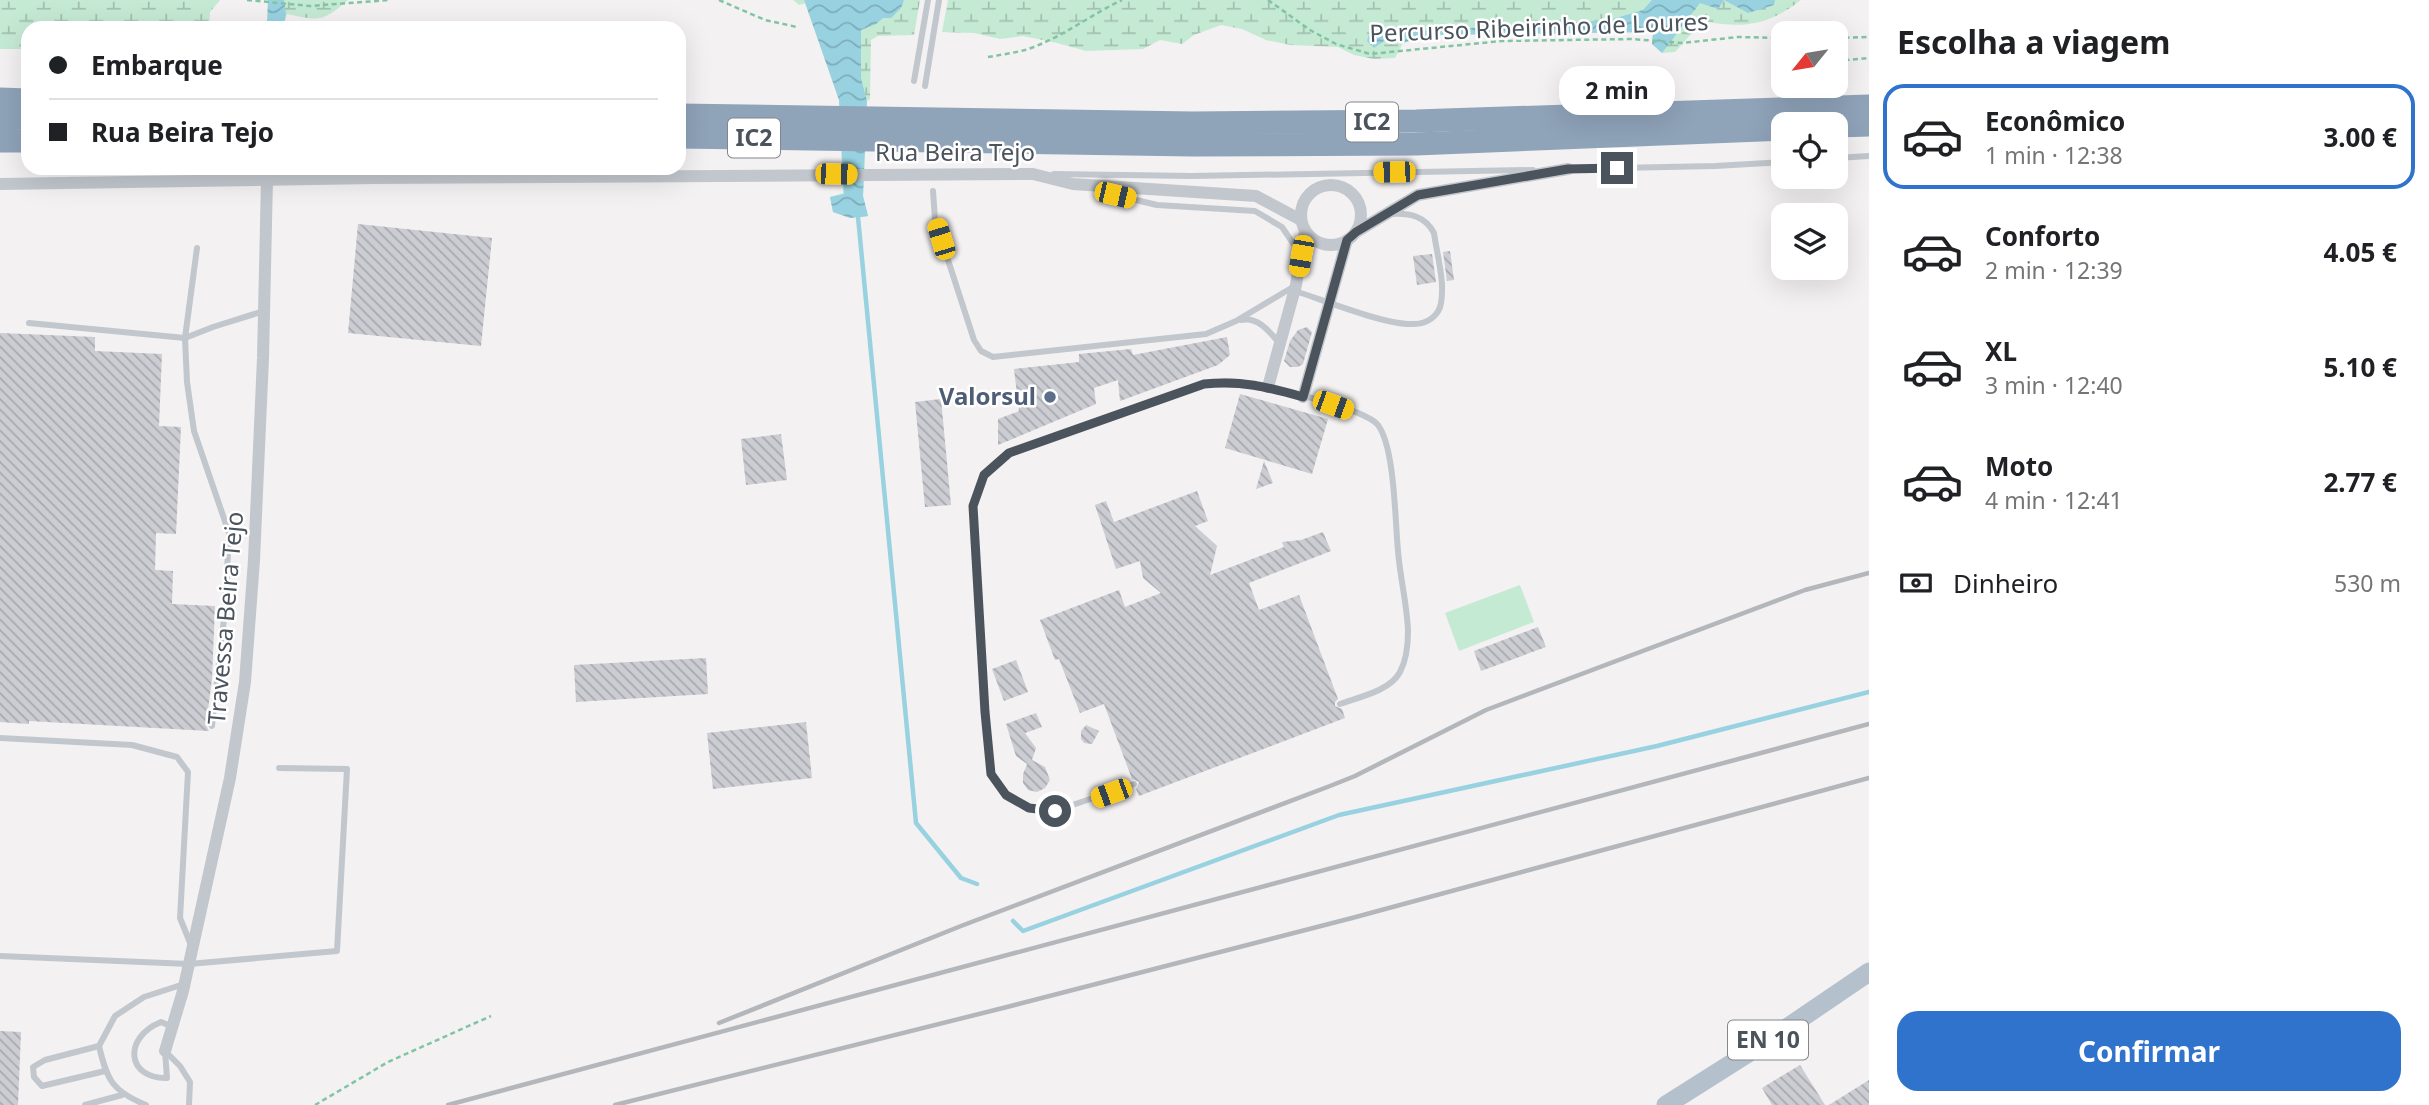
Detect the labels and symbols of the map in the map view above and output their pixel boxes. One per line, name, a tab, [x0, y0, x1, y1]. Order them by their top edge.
street label: Percurso Ribeirinho de Loures	[1369, 4, 1709, 49]
north arrow	[1771, 21, 1848, 98]
callout: 2 min	[1559, 66, 1675, 116]
road number: IC2	[1346, 102, 1398, 141]
road number: IC2	[728, 119, 780, 158]
street label: Rua Beira Tejo	[875, 135, 1035, 168]
route end	[1601, 152, 1633, 184]
car	[1373, 161, 1416, 183]
car	[815, 163, 858, 185]
car	[1093, 180, 1138, 210]
car	[925, 216, 958, 262]
car	[1288, 233, 1315, 279]
place label: Valorsul	[939, 379, 1036, 412]
car	[1310, 388, 1357, 422]
marker: Valorsul	[1042, 389, 1058, 405]
street label: Travessa Beira Tejo	[199, 510, 250, 726]
car	[1088, 776, 1135, 810]
route start	[1039, 795, 1071, 827]
road number: EN 10	[1728, 1021, 1808, 1060]

